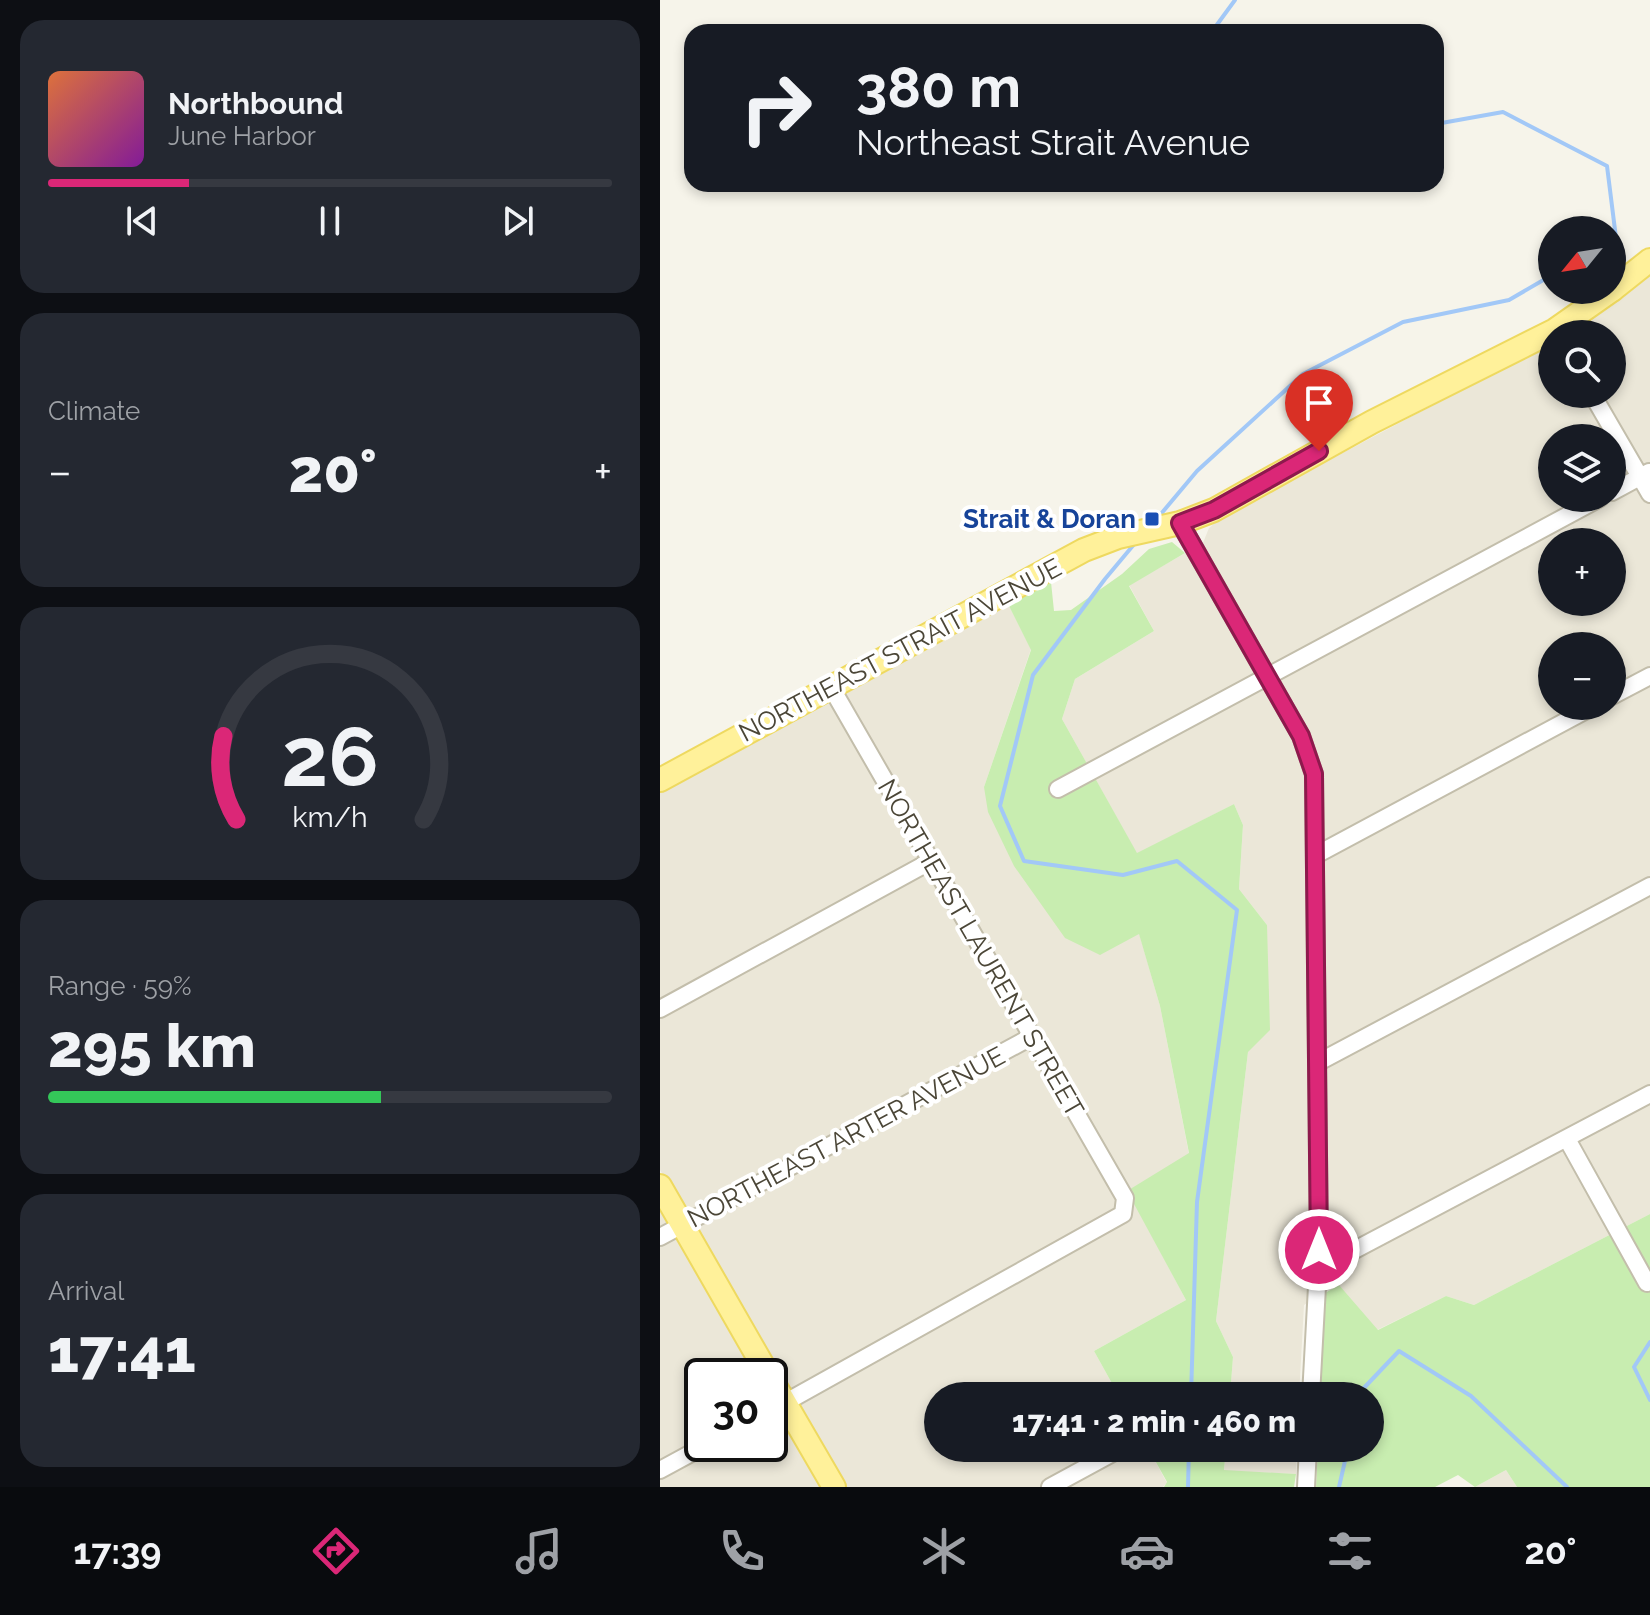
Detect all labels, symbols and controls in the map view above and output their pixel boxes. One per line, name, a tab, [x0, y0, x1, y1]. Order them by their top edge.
text: 380 m	[856, 54, 1021, 120]
icon: right	[724, 56, 828, 160]
text: Northbound	[168, 86, 343, 121]
text: June Harbor	[168, 121, 316, 151]
text: Northeast Strait Avenue	[856, 121, 1250, 163]
icon: previous	[120, 199, 164, 243]
icon: pause	[308, 199, 352, 243]
icon: next	[496, 199, 540, 243]
north arrow	[1538, 216, 1626, 304]
map controls	[1538, 216, 1626, 720]
button: search	[1538, 320, 1626, 408]
pin	[1285, 369, 1353, 451]
icon: arrive	[1297, 381, 1341, 425]
text: Climate	[48, 396, 140, 426]
button: layers	[1538, 424, 1626, 512]
text: 20°	[289, 436, 377, 506]
text: −	[48, 446, 72, 497]
text: +	[594, 446, 612, 497]
place label: Strait & Doran	[963, 504, 1136, 534]
marker: Strait & Doran	[1143, 510, 1161, 528]
button: +	[1538, 528, 1626, 616]
street label: NORTHEAST STRAIT AVENUE	[734, 552, 1066, 748]
button: −	[1538, 632, 1626, 720]
text: 26	[281, 707, 379, 804]
street label: NORTHEAST LAURENT STREET	[872, 774, 1090, 1122]
text: km/h	[292, 800, 368, 834]
text: Range · 59%	[48, 971, 192, 1001]
text: 295 km	[48, 1011, 256, 1081]
street label: NORTHEAST ARTER AVENUE	[682, 1040, 1010, 1234]
position arrow	[1277, 1208, 1361, 1292]
text: Arrival	[48, 1276, 124, 1306]
text: 17:41	[48, 1316, 196, 1386]
speed limit sign: 30	[684, 1358, 788, 1462]
text: 17:41 · 2 min · 460 m	[1012, 1404, 1296, 1439]
icon: directions	[308, 1523, 364, 1579]
icon: music	[511, 1523, 567, 1579]
icon: phone	[714, 1523, 770, 1579]
icon: climate	[916, 1523, 972, 1579]
icon: car	[1119, 1523, 1175, 1579]
icon: filters	[1322, 1523, 1378, 1579]
text: 17:39	[73, 1530, 162, 1572]
text: 20°	[1524, 1530, 1577, 1572]

